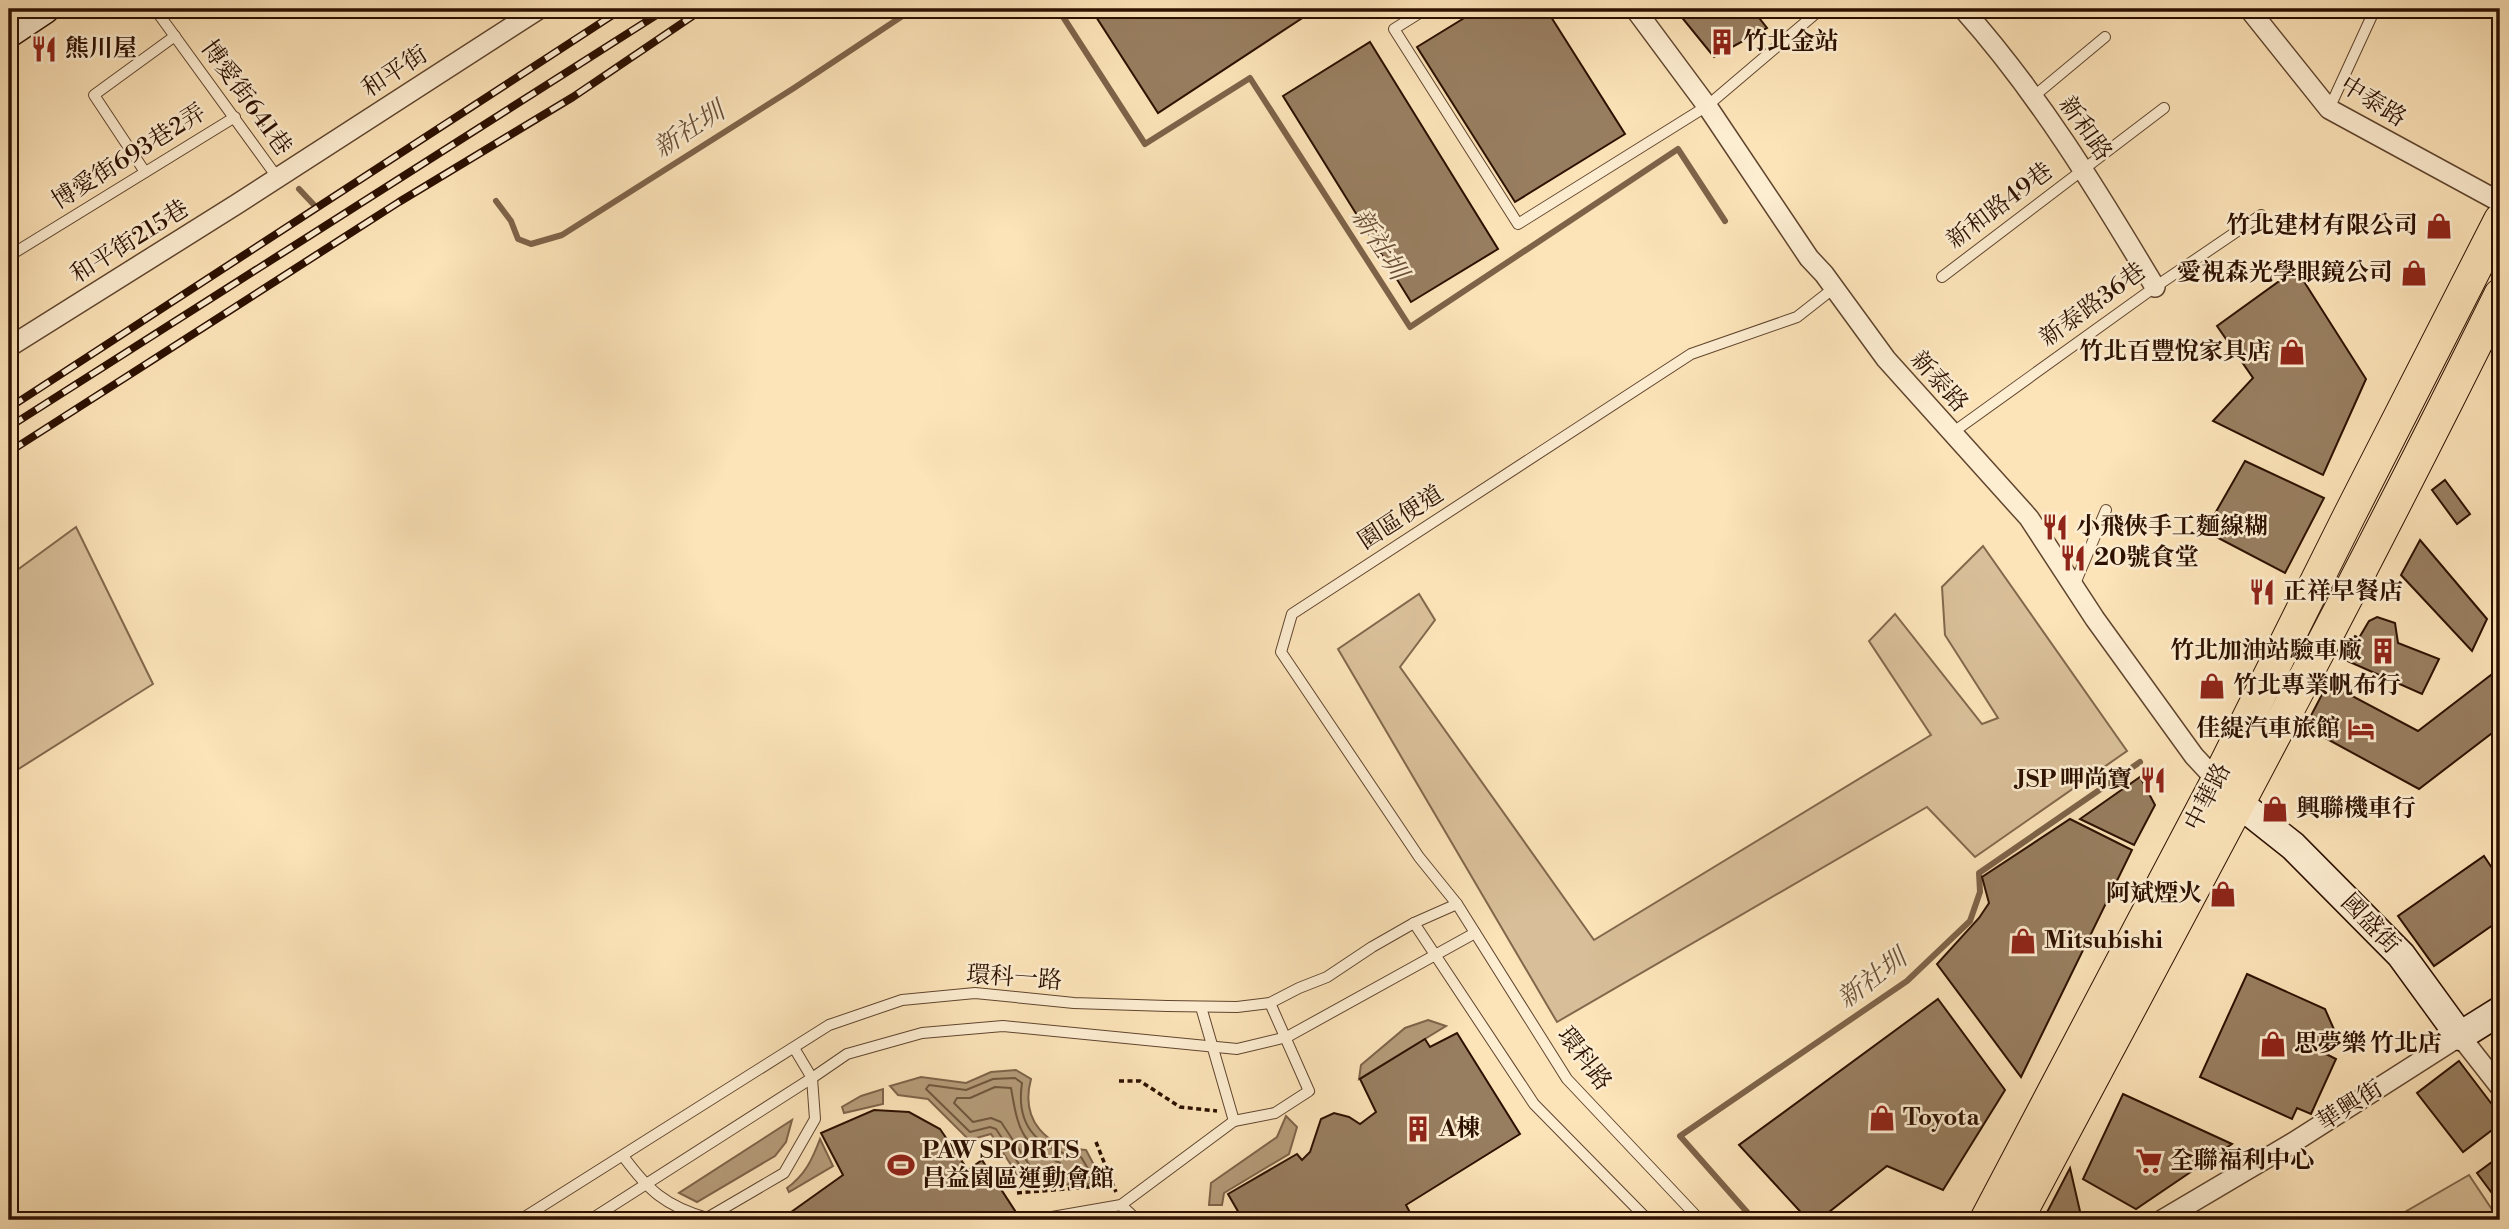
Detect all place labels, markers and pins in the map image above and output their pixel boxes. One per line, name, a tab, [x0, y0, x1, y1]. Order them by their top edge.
building icon: 竹北金站	[1707, 27, 1737, 57]
place label: 竹北金站	[1743, 27, 1839, 57]
restaurant icon: 熊川屋	[29, 34, 59, 64]
place label: 熊川屋	[65, 34, 137, 64]
place label: 竹北建材有限公司	[2226, 211, 2418, 241]
shop icon: 竹北建材有限公司	[2424, 211, 2454, 241]
place label: 愛視森光學眼鏡公司	[2177, 258, 2393, 288]
shop icon: 愛視森光學眼鏡公司	[2399, 258, 2429, 288]
place label: 竹北百豐悅家具店	[2079, 337, 2271, 367]
shop icon: 竹北百豐悅家具店	[2277, 337, 2307, 367]
restaurant icon: 小飛俠手工麵線糊	[2040, 512, 2070, 542]
place label: 小飛俠手工麵線糊	[2076, 512, 2268, 542]
restaurant icon: 20號食堂	[2058, 543, 2088, 573]
place label: 20號食堂	[2094, 543, 2198, 573]
restaurant icon: 正祥早餐店	[2247, 577, 2277, 607]
place label: 正祥早餐店	[2283, 577, 2403, 607]
place label: 竹北加油站驗車廠	[2170, 636, 2362, 666]
building icon: 竹北加油站驗車廠	[2368, 636, 2398, 666]
shop icon: 竹北專業帆布行	[2197, 671, 2227, 701]
place label: 竹北專業帆布行	[2233, 671, 2401, 701]
place label: 佳緹汽車旅館	[2196, 714, 2340, 744]
hotel icon: 佳緹汽車旅館	[2346, 714, 2376, 744]
place label: JSP 呷尚寶	[2013, 765, 2132, 795]
restaurant icon: JSP 呷尚寶	[2138, 765, 2168, 795]
shop icon: 興聯機車行	[2260, 794, 2290, 824]
place label: 興聯機車行	[2296, 794, 2416, 824]
place label: 阿斌煙火	[2106, 879, 2202, 909]
shop icon: 阿斌煙火	[2208, 879, 2238, 909]
shop icon: Mitsubishi	[2008, 926, 2038, 956]
place label: Mitsubishi	[2044, 926, 2163, 956]
shop icon: 思夢樂 竹北店	[2258, 1029, 2288, 1059]
place label: 思夢樂 竹北店	[2294, 1029, 2442, 1059]
shop icon: Toyota	[1867, 1103, 1897, 1133]
place label: Toyota	[1903, 1103, 1980, 1133]
building icon: A棟	[1403, 1114, 1433, 1144]
place label: A棟	[1438, 1114, 1480, 1144]
place label: PAW SPORTS 昌益園區運動會館	[922, 1136, 1114, 1194]
supermarket icon: 全聯福利中心	[2134, 1146, 2164, 1176]
place label: 全聯福利中心	[2170, 1146, 2314, 1176]
sports icon: PAW SPORTS 昌益園區運動會館	[886, 1150, 916, 1180]

